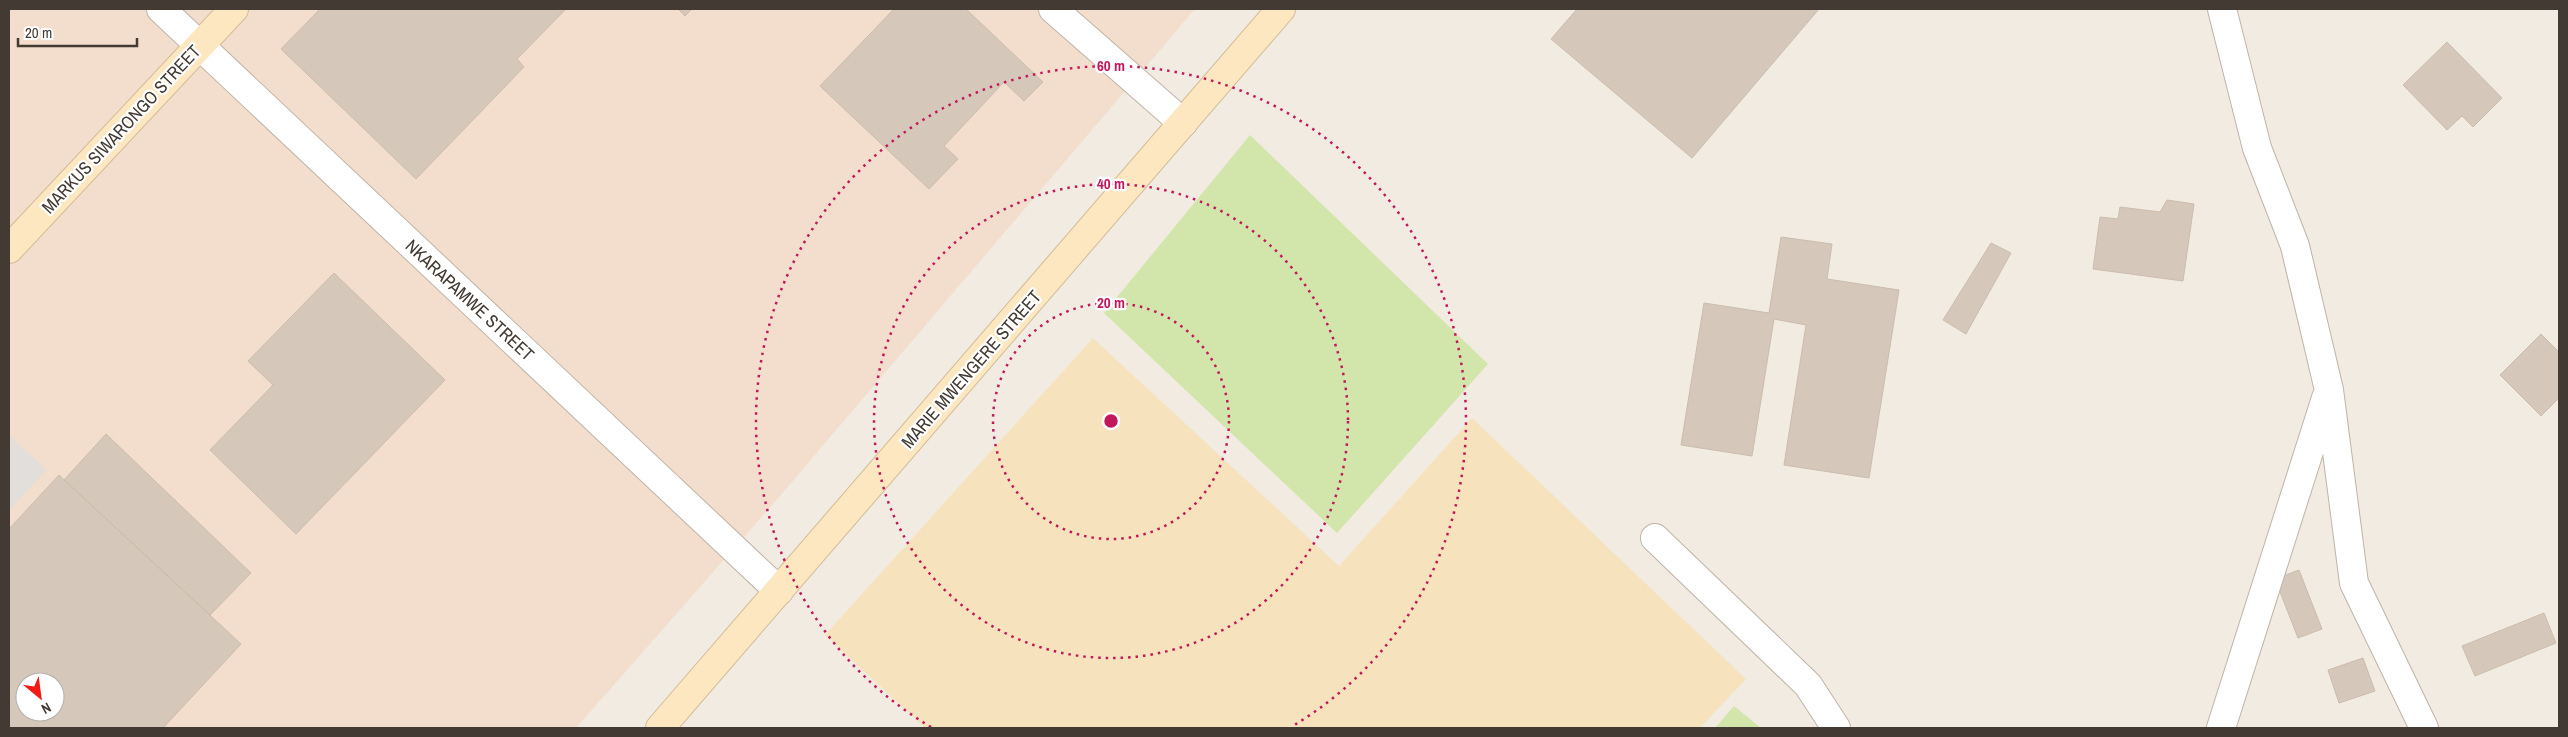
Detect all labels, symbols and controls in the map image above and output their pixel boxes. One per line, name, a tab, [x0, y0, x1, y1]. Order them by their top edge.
scale bar	[18, 15, 136, 47]
text: 20 m	[25, 22, 52, 43]
street label: MARKUS SIWARONGO STREET	[36, 39, 206, 219]
text: 60 m	[1097, 55, 1125, 76]
text: 40 m	[1097, 173, 1125, 194]
street label: NKARAPAMWE STREET	[400, 234, 540, 366]
street label: MARIE MWENGERE STREET	[895, 285, 1047, 453]
text: 20 m	[1097, 292, 1125, 313]
centre of rings	[1102, 412, 1120, 430]
north arrow	[15, 672, 65, 722]
text: N	[38, 698, 54, 718]

